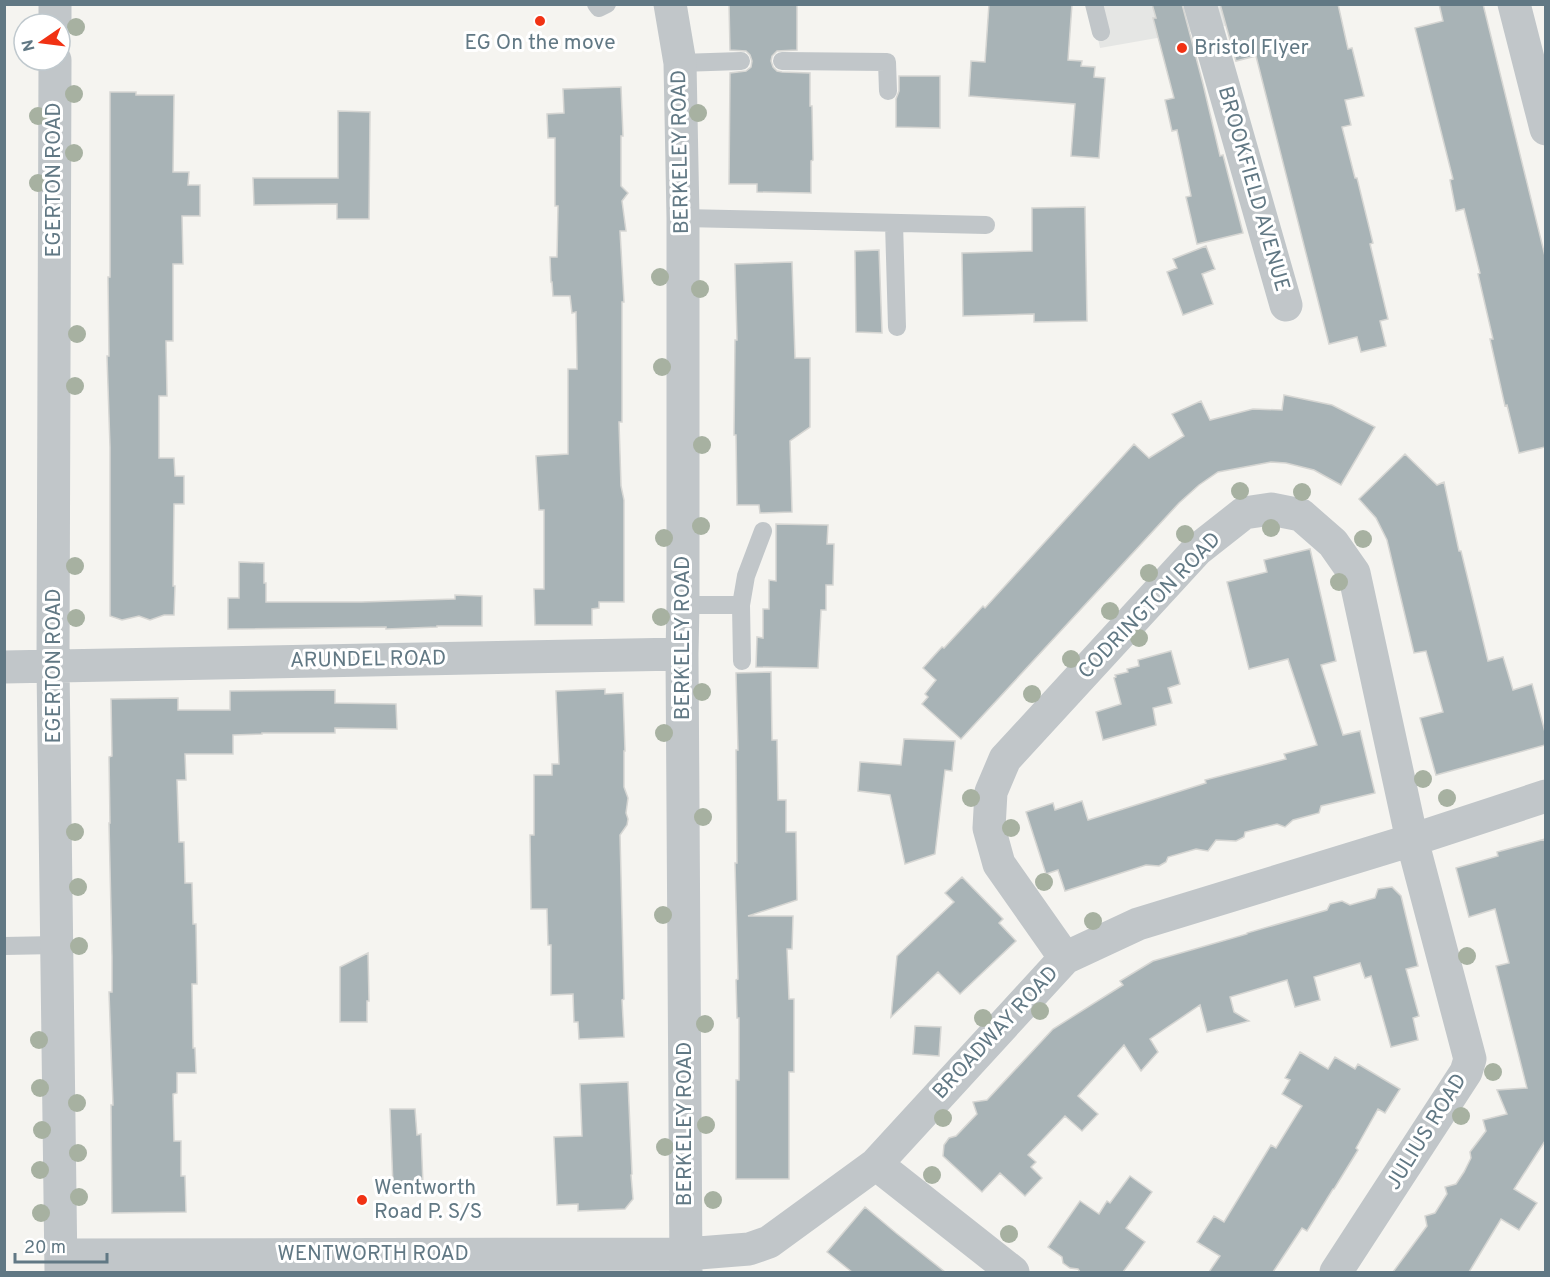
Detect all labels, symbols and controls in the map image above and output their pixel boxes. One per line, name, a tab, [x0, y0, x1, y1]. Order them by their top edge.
north arrow	[12, 12, 72, 72]
marker: EG On the move	[533, 14, 547, 28]
place label: EG On the move	[464, 30, 616, 57]
place label: Bristol Flyer	[1194, 35, 1309, 62]
text: N	[18, 37, 40, 53]
marker: Bristol Flyer	[1175, 41, 1189, 55]
street label: BERKELEY ROAD	[666, 70, 696, 234]
street label: BROOKFIELD AVENUE	[1211, 83, 1295, 295]
street label: EGERTON ROAD	[41, 102, 68, 258]
street label: CODRINGTON ROAD	[1073, 527, 1227, 685]
street label: BERKELEY ROAD	[670, 556, 697, 720]
street label: EGERTON ROAD	[41, 588, 68, 744]
street label: ARUNDEL ROAD	[290, 645, 446, 675]
street label: BROADWAY ROAD	[927, 961, 1065, 1105]
street label: BERKELEY ROAD	[672, 1042, 699, 1206]
street label: JULIUS ROAD	[1381, 1069, 1473, 1195]
place label: Wentworth Road P. S/S	[374, 1175, 482, 1226]
marker: Wentworth Road P. S/S	[355, 1193, 369, 1207]
scale bar	[15, 1226, 106, 1264]
text: 20 m	[24, 1237, 66, 1260]
street label: WENTWORTH ROAD	[277, 1241, 469, 1268]

